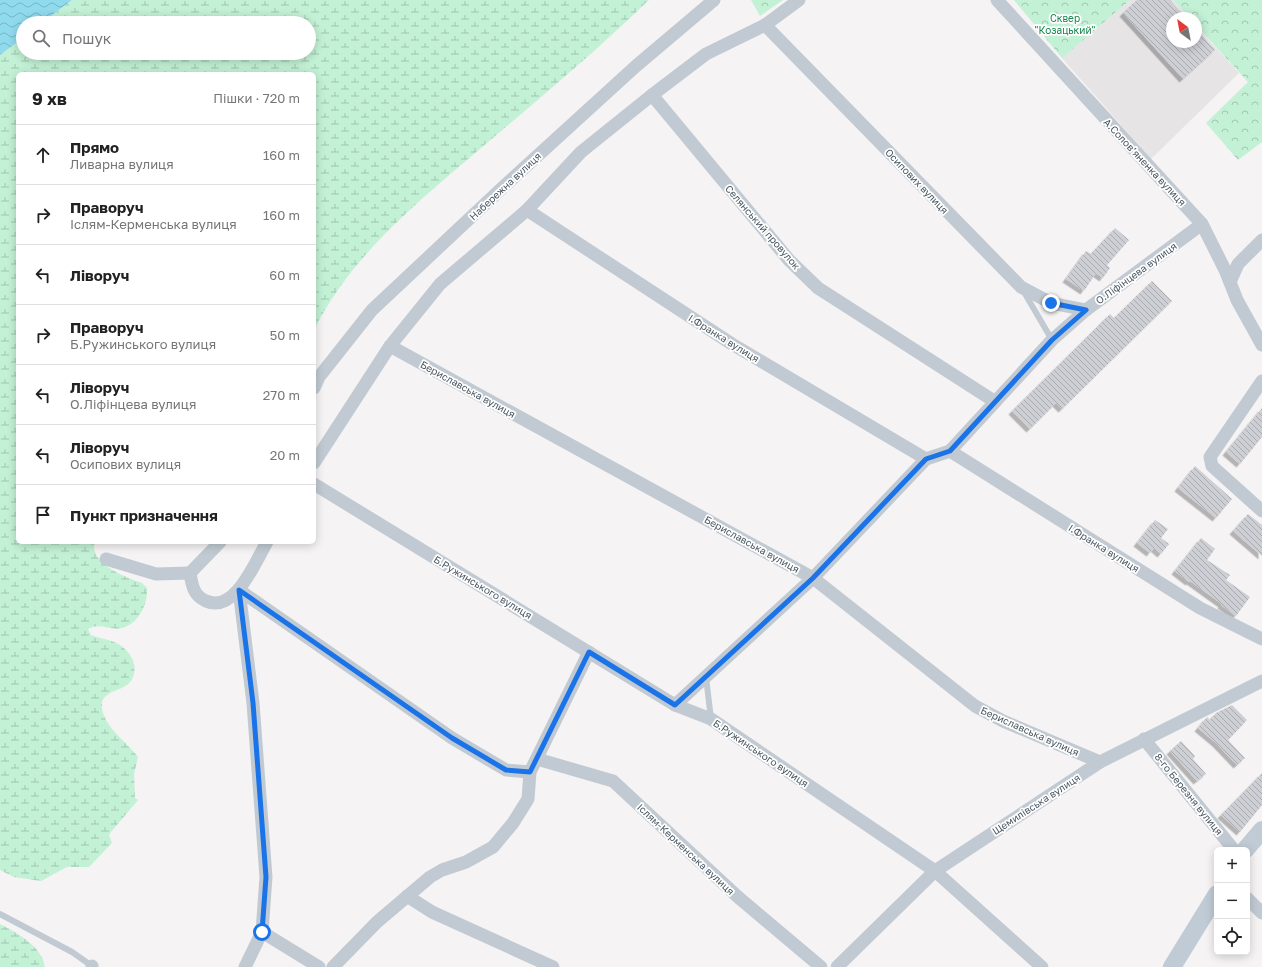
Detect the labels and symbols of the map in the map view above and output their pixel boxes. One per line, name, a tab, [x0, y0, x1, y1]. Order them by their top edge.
park label: Сквер "Козацький"	[1035, 12, 1096, 36]
north arrow	[1166, 12, 1202, 48]
street label: А.Солов’яненка вулиця	[1101, 116, 1189, 208]
street label: Осипових вулиця	[883, 146, 951, 216]
street label: Набережна вулиця	[467, 150, 543, 222]
street label: Селянський провулок	[723, 182, 803, 272]
street label: О.Ліфінцева вулиця	[1093, 240, 1179, 306]
route end	[1042, 294, 1060, 312]
street label: І.Франка вулиця	[686, 311, 762, 365]
street label: Бериславська вулиця	[418, 358, 518, 420]
street label: Бериславська вулиця	[702, 513, 802, 575]
street label: І.Франка вулиця	[1066, 521, 1142, 575]
street label: Б.Ружинського вулиця	[432, 553, 534, 621]
street label: Бериславська вулиця	[979, 704, 1081, 758]
street label: Б.Ружинського вулиця	[711, 717, 811, 789]
street label: 8-го Березня вулиця	[1152, 751, 1226, 837]
street label: Щемилівська вулиця	[990, 771, 1082, 837]
street label: Іслям-Керменська вулиця	[635, 801, 737, 897]
route start	[253, 923, 271, 941]

